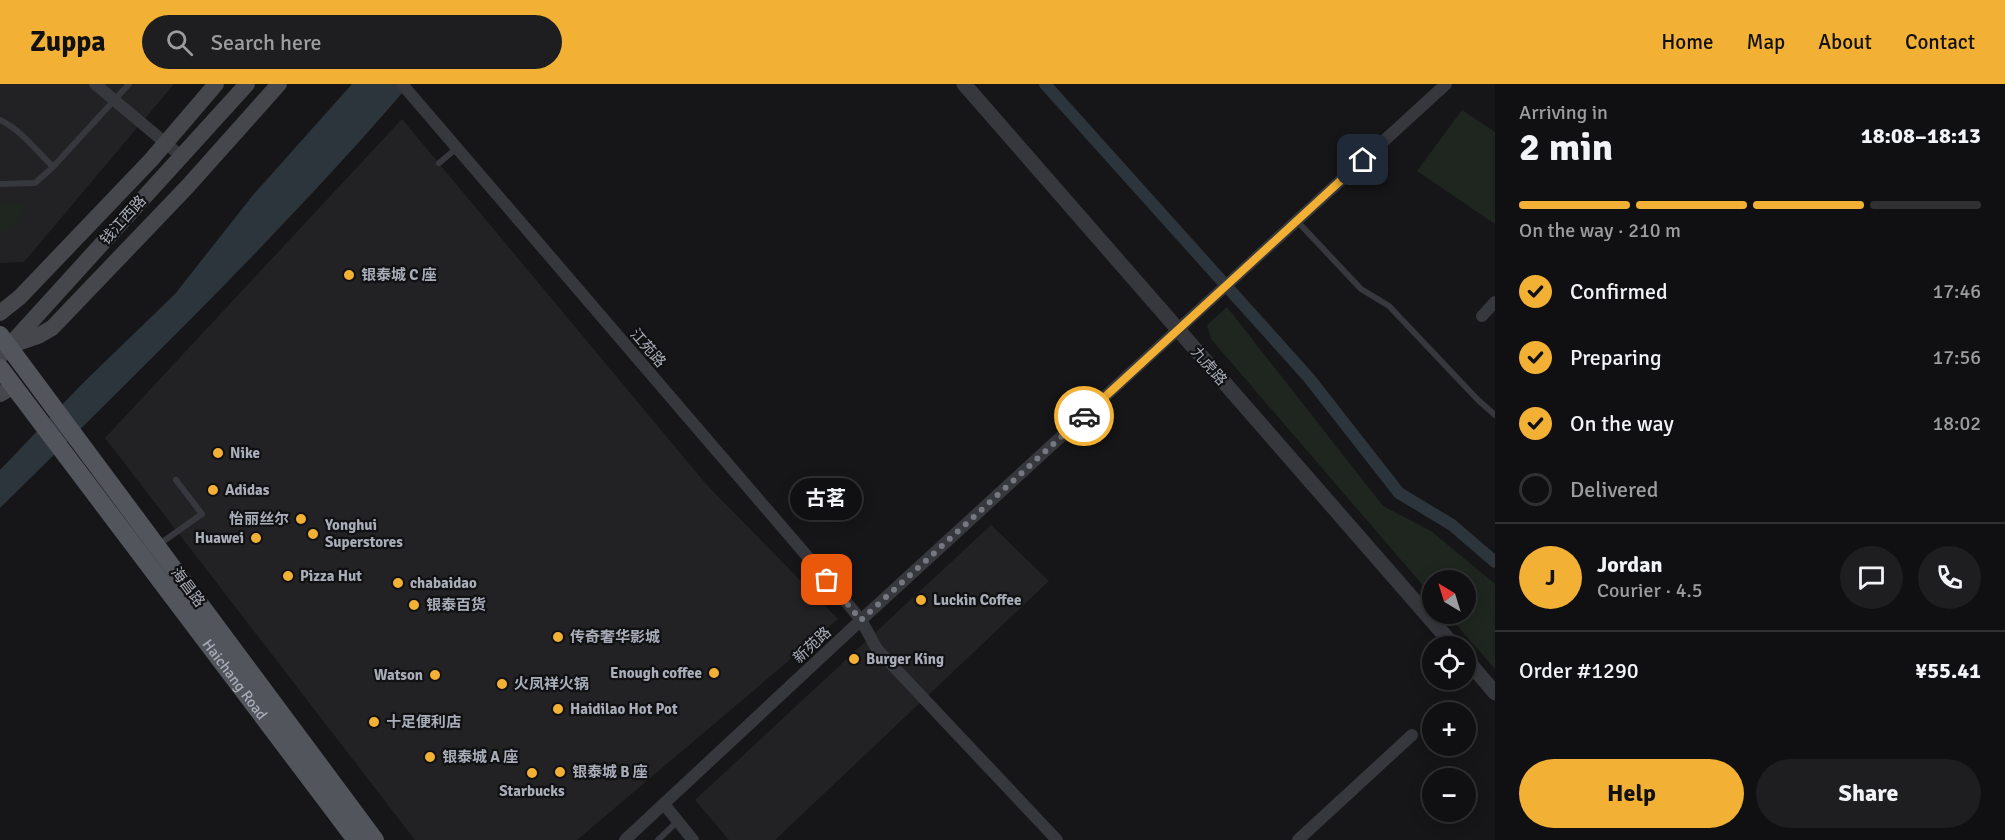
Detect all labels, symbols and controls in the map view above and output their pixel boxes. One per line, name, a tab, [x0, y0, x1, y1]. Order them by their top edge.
search box	[142, 15, 562, 69]
text: Zuppa	[30, 25, 106, 59]
icon: search	[163, 26, 196, 59]
text: Search here	[211, 29, 322, 56]
text: Home	[1661, 29, 1714, 55]
text: Map	[1747, 29, 1785, 55]
text: About	[1818, 29, 1872, 55]
text: Contact	[1905, 29, 1975, 55]
text: Arriving in	[1519, 100, 1608, 125]
text: 18:08–18:13	[1861, 122, 1981, 149]
text: 2 min	[1519, 123, 1613, 171]
pin	[1337, 134, 1388, 185]
icon: home	[1346, 143, 1379, 176]
street label: 钱江西路	[96, 192, 150, 248]
text: On the way · 210 m	[1519, 218, 1681, 243]
place label: 银泰城 C 座	[361, 266, 437, 284]
marker: 银泰城 C 座	[342, 268, 356, 282]
icon: check	[1519, 275, 1552, 308]
text: Confirmed	[1570, 278, 1668, 305]
text: 17:46	[1932, 279, 1981, 304]
street label: 江苑路	[626, 325, 670, 371]
icon: check	[1519, 341, 1552, 374]
street label: 九虎路	[1187, 343, 1231, 389]
text: Preparing	[1570, 344, 1662, 371]
text: 17:56	[1932, 345, 1981, 370]
courier	[1054, 386, 1114, 446]
icon: car	[1068, 400, 1101, 433]
icon: check	[1519, 407, 1552, 440]
text: On the way	[1570, 410, 1674, 437]
text: 18:02	[1932, 411, 1981, 436]
place label: Nike	[230, 444, 260, 462]
marker: Nike	[211, 446, 225, 460]
text: Delivered	[1570, 476, 1658, 503]
callout: 古茗	[791, 478, 863, 520]
place label: Adidas	[225, 481, 270, 499]
marker: Adidas	[206, 483, 220, 497]
text: 古茗	[806, 486, 846, 511]
place label: 怡丽丝尔	[229, 510, 289, 528]
marker: 怡丽丝尔	[294, 512, 308, 526]
place label: Yonghui Superstores	[324, 516, 403, 551]
marker: Yonghui Superstores	[306, 527, 320, 541]
place label: Huawei	[195, 529, 244, 547]
marker: Huawei	[249, 531, 263, 545]
button: chat	[1840, 546, 1903, 609]
button: phone	[1918, 546, 1981, 609]
text: Jordan	[1597, 551, 1663, 578]
pin	[801, 554, 852, 605]
icon: bag	[810, 563, 843, 596]
street label: 海昌路	[167, 564, 209, 610]
text: J	[1545, 564, 1556, 591]
place label: Pizza Hut	[300, 567, 362, 585]
marker: Pizza Hut	[281, 569, 295, 583]
north arrow	[1422, 570, 1476, 624]
map controls	[1422, 570, 1476, 822]
place label: chabaidao	[410, 574, 477, 592]
marker: chabaidao	[391, 576, 405, 590]
text: Courier · 4.5	[1597, 578, 1703, 603]
place label: Luckin Coffee	[933, 591, 1021, 609]
marker: Luckin Coffee	[914, 593, 928, 607]
place label: 银泰百货	[426, 596, 486, 614]
marker: 银泰百货	[407, 598, 421, 612]
street label: 新苑路	[789, 623, 835, 667]
place label: 传奇奢华影城	[570, 628, 660, 646]
marker: 传奇奢华影城	[551, 630, 565, 644]
street label: Haichang Road	[199, 636, 271, 723]
button: locate	[1422, 636, 1476, 690]
place label: Burger King	[866, 650, 944, 668]
marker: Burger King	[847, 652, 861, 666]
text: Order #1290	[1519, 657, 1639, 684]
text: ¥55.41	[1915, 657, 1981, 684]
place label: Enough coffee	[610, 664, 702, 682]
place label: Watson	[374, 666, 423, 684]
marker: Enough coffee	[707, 666, 721, 680]
marker: Watson	[428, 668, 442, 682]
place label: 火凤祥火锅	[514, 675, 589, 693]
marker: 火凤祥火锅	[495, 677, 509, 691]
place label: Haidilao Hot Pot	[570, 700, 678, 718]
marker: Haidilao Hot Pot	[551, 702, 565, 716]
button: +	[1422, 702, 1476, 756]
place label: 十足便利店	[386, 713, 461, 731]
marker: 十足便利店	[367, 715, 381, 729]
place label: 银泰城 A 座	[442, 748, 518, 766]
marker: 银泰城 A 座	[423, 750, 437, 764]
button: Help	[1519, 759, 1744, 828]
button: Share	[1756, 759, 1981, 828]
place label: 银泰城 B 座	[572, 763, 648, 781]
marker: 银泰城 B 座	[553, 765, 567, 779]
marker: Starbucks	[525, 766, 539, 780]
button: −	[1422, 768, 1476, 822]
place label: Starbucks	[499, 782, 565, 800]

